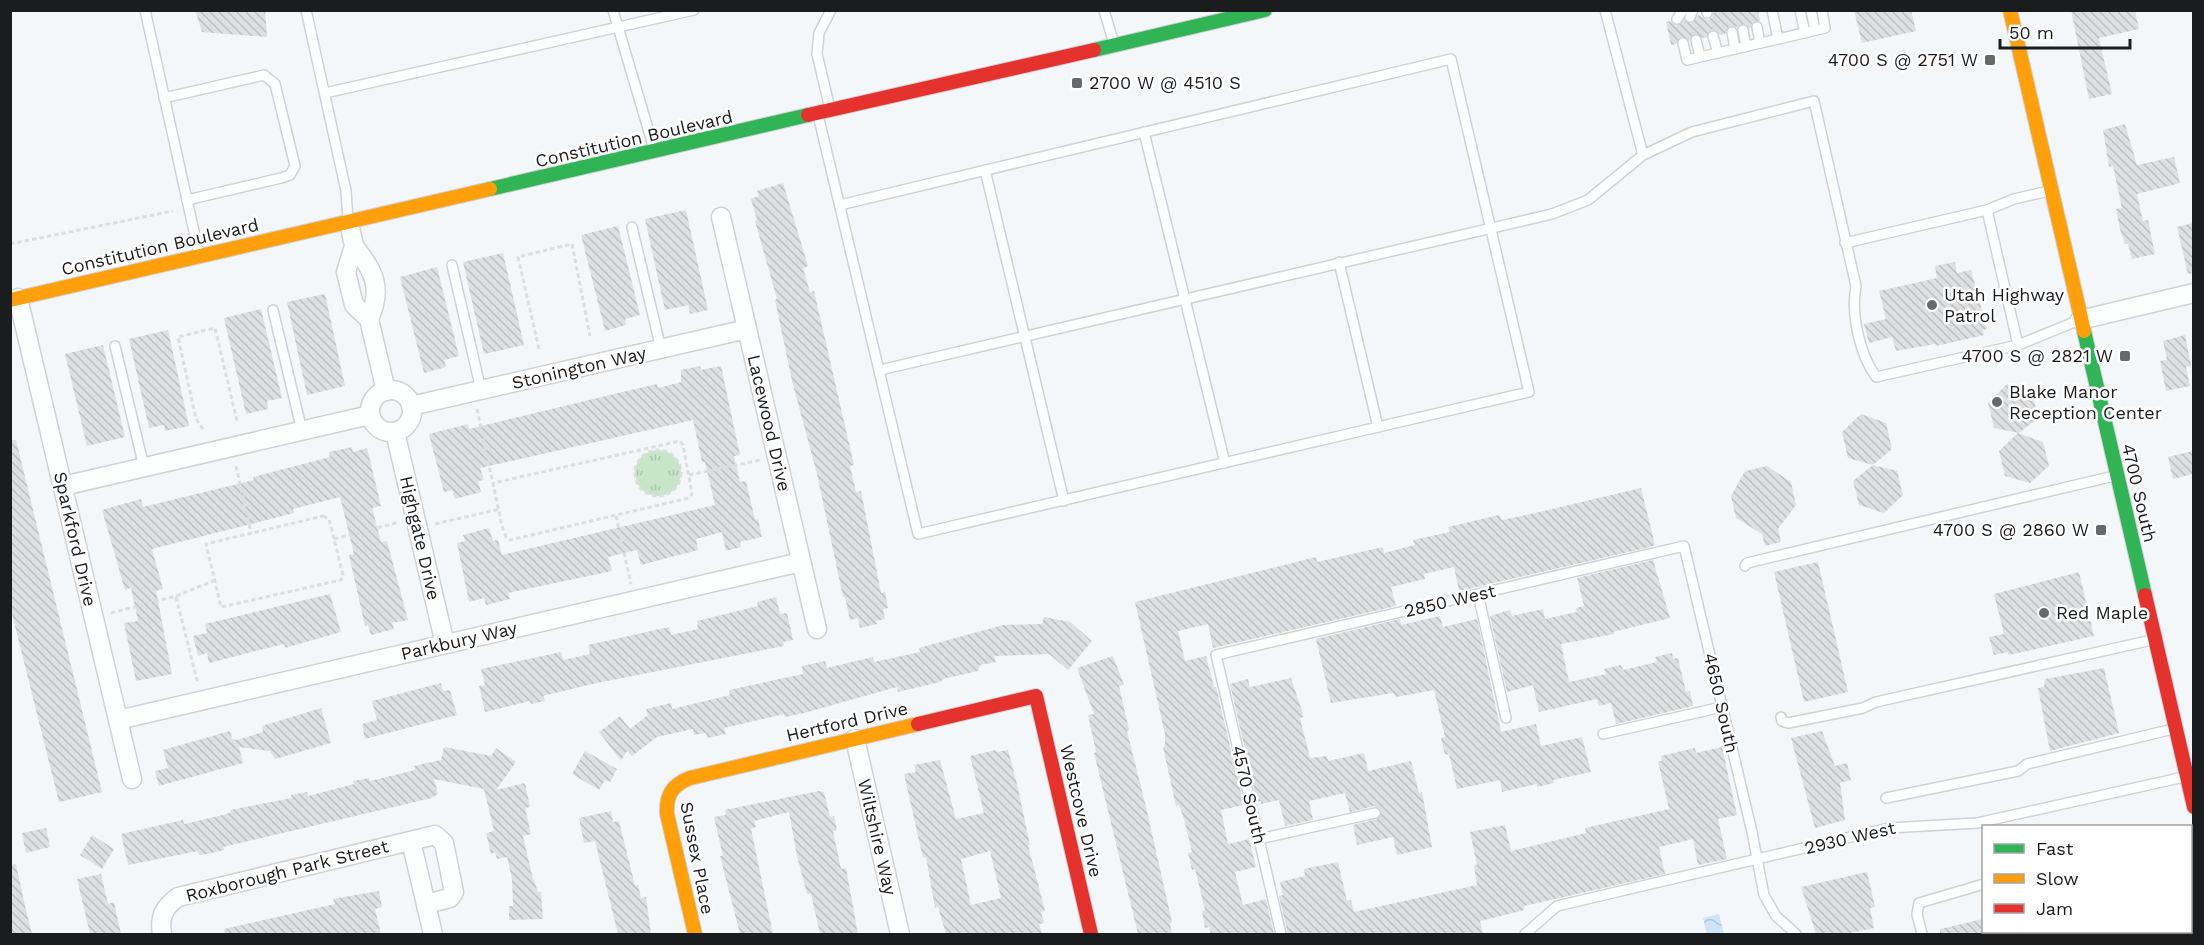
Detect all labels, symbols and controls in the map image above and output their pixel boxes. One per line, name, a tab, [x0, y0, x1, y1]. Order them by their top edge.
scale bar	[2000, 12, 2130, 50]
text: 50 m	[2009, 22, 2054, 43]
place label: 4700 S @ 2751 W	[1828, 49, 1978, 70]
marker: 4700 S @ 2751 W	[1983, 53, 1997, 67]
place label: 2700 W @ 4510 S	[1089, 72, 1241, 93]
marker: 2700 W @ 4510 S	[1070, 76, 1084, 90]
street label: Constitution Boulevard	[533, 106, 735, 171]
street label: Constitution Boulevard	[59, 214, 261, 279]
place label: Utah Highway Patrol	[1944, 284, 2065, 326]
marker: Utah Highway Patrol	[1925, 298, 1939, 312]
street label: Stonington Way	[510, 342, 649, 393]
place label: 4700 S @ 2821 W	[1961, 345, 2113, 366]
marker: 4700 S @ 2821 W	[2118, 349, 2132, 363]
street label: Lacewood Drive	[744, 352, 795, 493]
place label: Blake Manor Reception Center	[2009, 381, 2162, 423]
marker: Blake Manor Reception Center	[1990, 395, 2004, 409]
street label: 4700 South	[2118, 442, 2161, 544]
street label: Sparkford Drive	[50, 470, 101, 608]
street label: Highgate Drive	[396, 474, 445, 602]
place label: 4700 S @ 2860 W	[1933, 519, 2089, 540]
marker: 4700 S @ 2860 W	[2094, 523, 2108, 537]
street label: 2850 West	[1402, 580, 1498, 621]
place label: Red Maple	[2056, 602, 2148, 623]
marker: Red Maple	[2037, 606, 2051, 620]
street label: Parkbury Way	[399, 617, 520, 664]
street label: 4650 South	[1700, 651, 1743, 755]
street label: Hertford Drive	[784, 697, 910, 746]
street label: Westcove Drive	[1056, 742, 1107, 879]
street label: 4570 South	[1228, 743, 1271, 846]
street label: Wiltshire Way	[854, 777, 901, 898]
street label: Sussex Place	[676, 800, 719, 916]
street label: 2930 West	[1802, 817, 1898, 858]
legend	[1982, 825, 2192, 933]
street label: Roxborough Park Street	[183, 835, 391, 906]
text: Fast	[2036, 838, 2074, 859]
text: Slow	[2036, 868, 2079, 889]
text: Jam	[2036, 898, 2073, 919]

